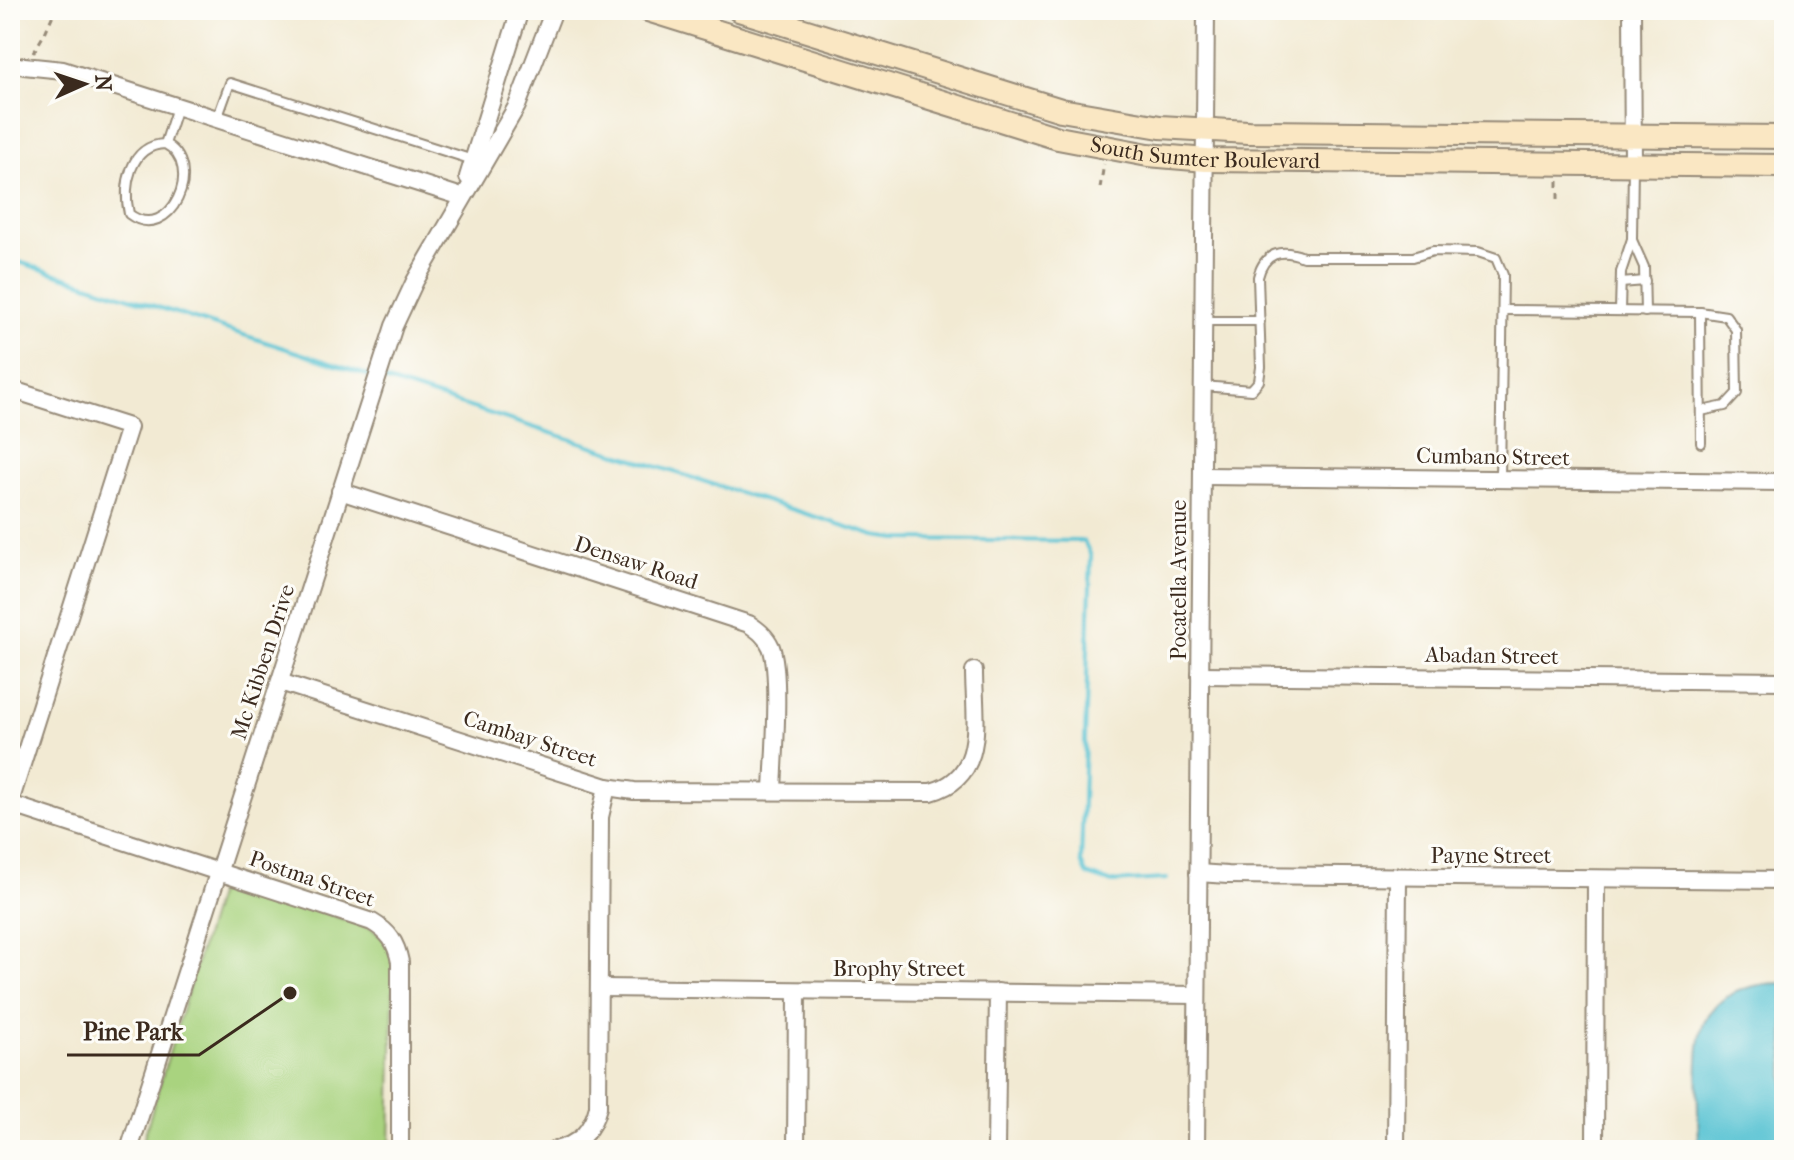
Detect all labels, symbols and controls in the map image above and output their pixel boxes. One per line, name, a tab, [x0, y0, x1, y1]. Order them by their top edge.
north arrow	[44, 44, 124, 124]
text: N	[90, 74, 116, 92]
street label: South Sumter Boulevard	[1088, 131, 1321, 174]
street label: Cumbano Street	[1416, 443, 1570, 471]
street label: Pocatella Avenue	[1166, 500, 1192, 660]
street label: Densaw Road	[571, 531, 702, 596]
street label: Mc Kibben Drive	[226, 581, 300, 743]
street label: Abadan Street	[1424, 642, 1559, 670]
street label: Cambay Street	[460, 705, 600, 773]
street label: Payne Street	[1431, 843, 1552, 869]
street label: Postma Street	[246, 845, 378, 913]
street label: Brophy Street	[833, 956, 965, 982]
callout: Pine Park	[67, 1007, 199, 1055]
text: Pine Park	[83, 1018, 184, 1046]

